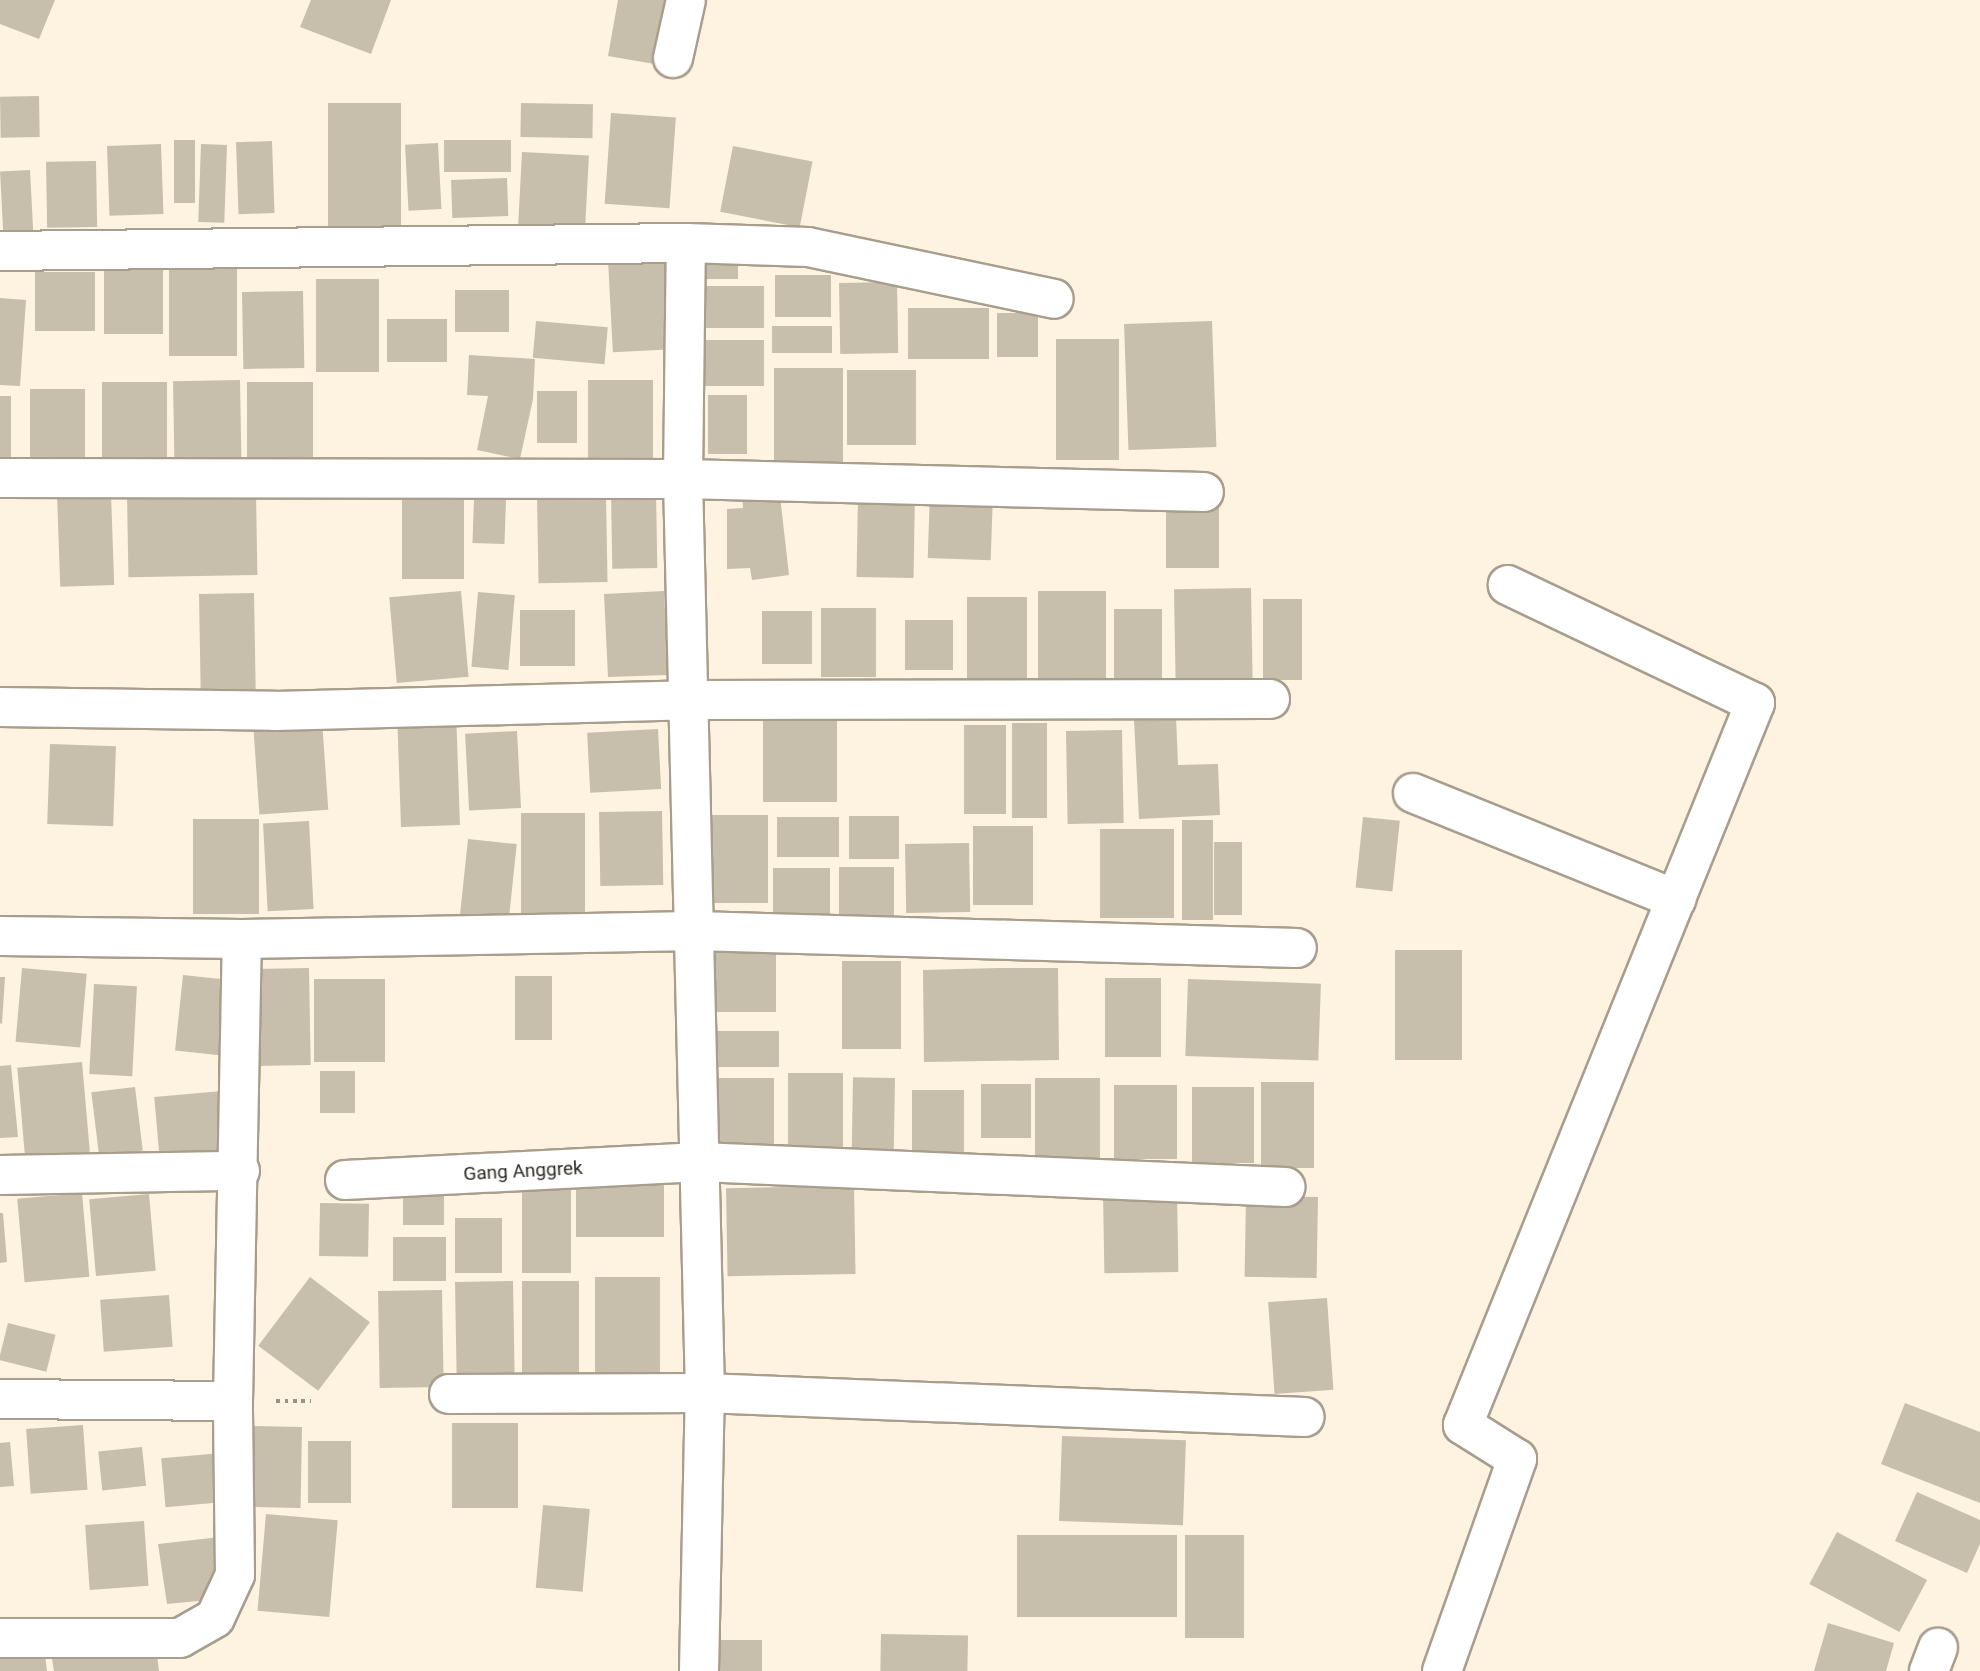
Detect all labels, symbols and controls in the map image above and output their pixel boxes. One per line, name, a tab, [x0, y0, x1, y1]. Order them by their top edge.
street label: Gang Anggrek	[463, 1156, 583, 1186]

